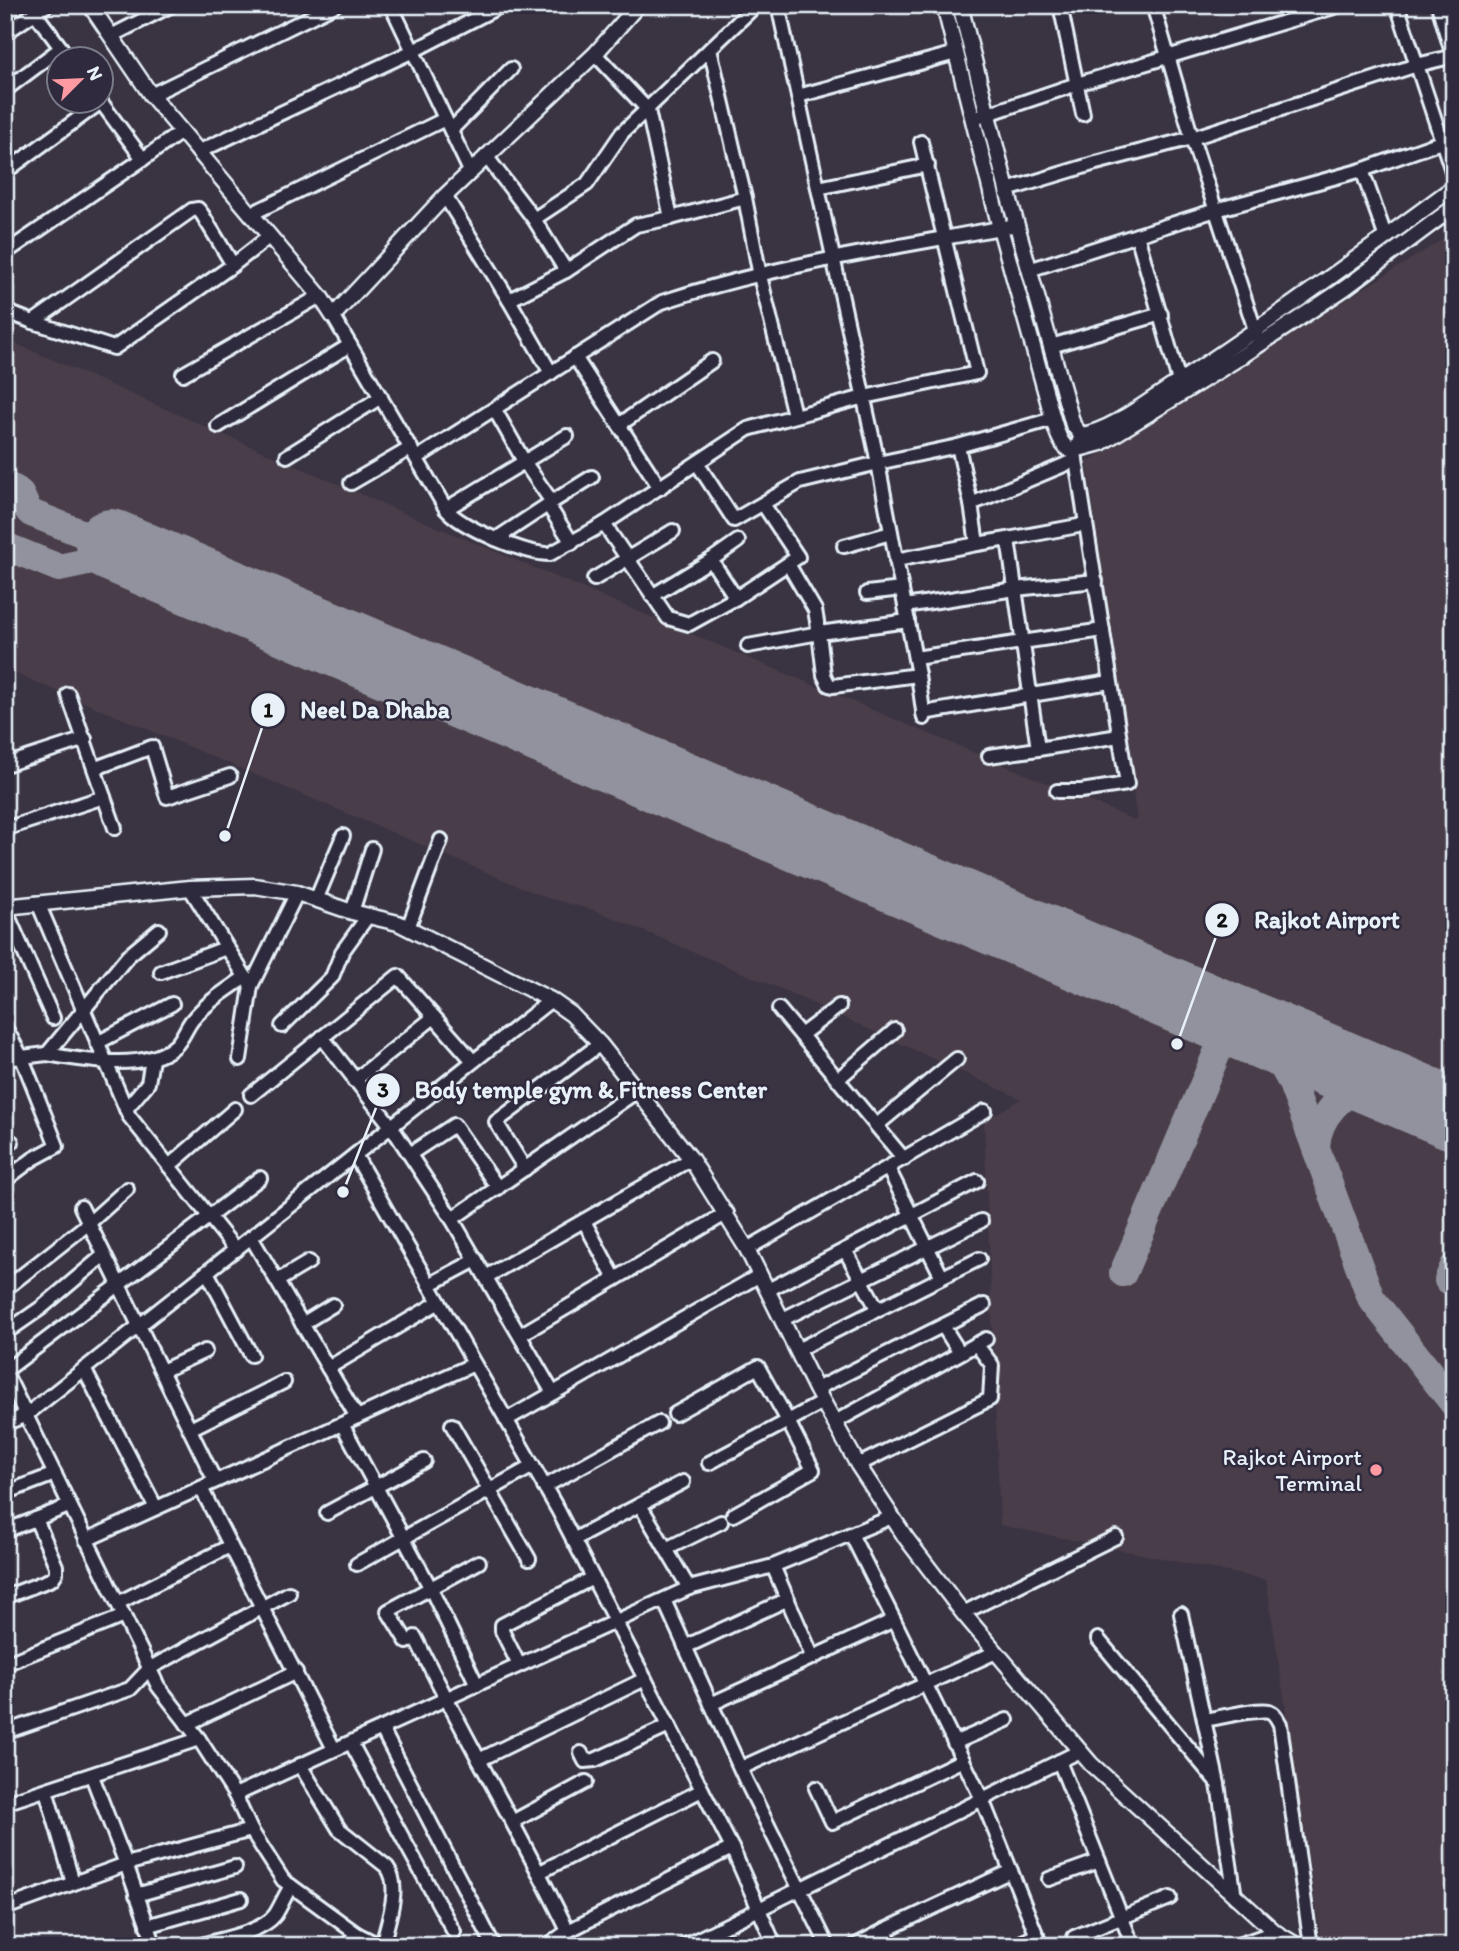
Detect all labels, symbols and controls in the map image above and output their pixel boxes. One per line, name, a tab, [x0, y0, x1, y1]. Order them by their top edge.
north arrow	[46, 46, 116, 116]
text: N	[82, 63, 108, 84]
callout: Neel Da Dhaba	[251, 687, 464, 732]
text: Neel Da Dhaba	[300, 695, 450, 724]
text: 1	[263, 697, 273, 722]
callout: Rajkot Airport	[1205, 897, 1413, 942]
text: Rajkot Airport	[1254, 905, 1400, 935]
text: 2	[1216, 907, 1228, 932]
callout: Body temple gym & Fitness Center	[366, 1067, 782, 1112]
text: Body temple gym & Fitness Center	[415, 1075, 768, 1105]
text: 3	[377, 1077, 389, 1102]
place label: Rajkot Airport Terminal	[1223, 1443, 1362, 1497]
marker: Rajkot Airport Terminal	[1368, 1462, 1384, 1478]

